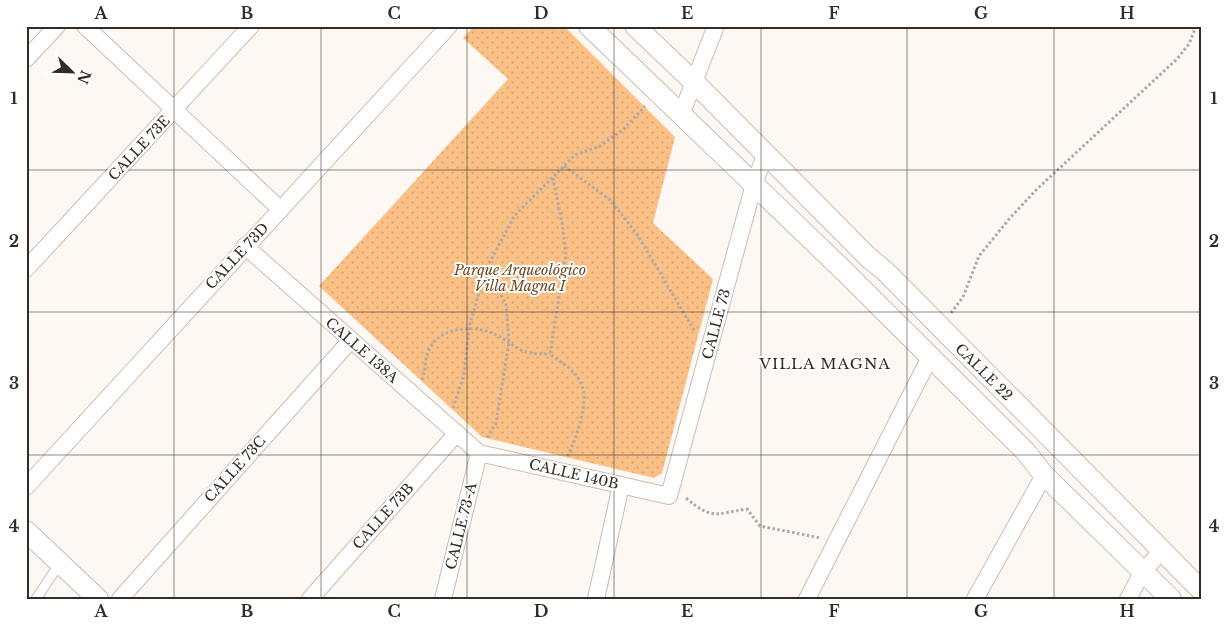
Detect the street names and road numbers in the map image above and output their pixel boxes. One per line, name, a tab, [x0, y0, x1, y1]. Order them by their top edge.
street label: CALLE 73E	[104, 112, 174, 184]
street label: CALLE 73D	[202, 219, 272, 293]
street label: CALLE 73	[698, 287, 734, 361]
street label: CALLE 138A	[322, 313, 402, 387]
street label: CALLE 22	[952, 340, 1016, 404]
street label: CALLE 73C	[200, 432, 270, 506]
street label: CALLE 140B	[527, 455, 621, 493]
street label: CALLE 73B	[349, 479, 418, 553]
street label: CALLE 73-A	[441, 480, 481, 571]

